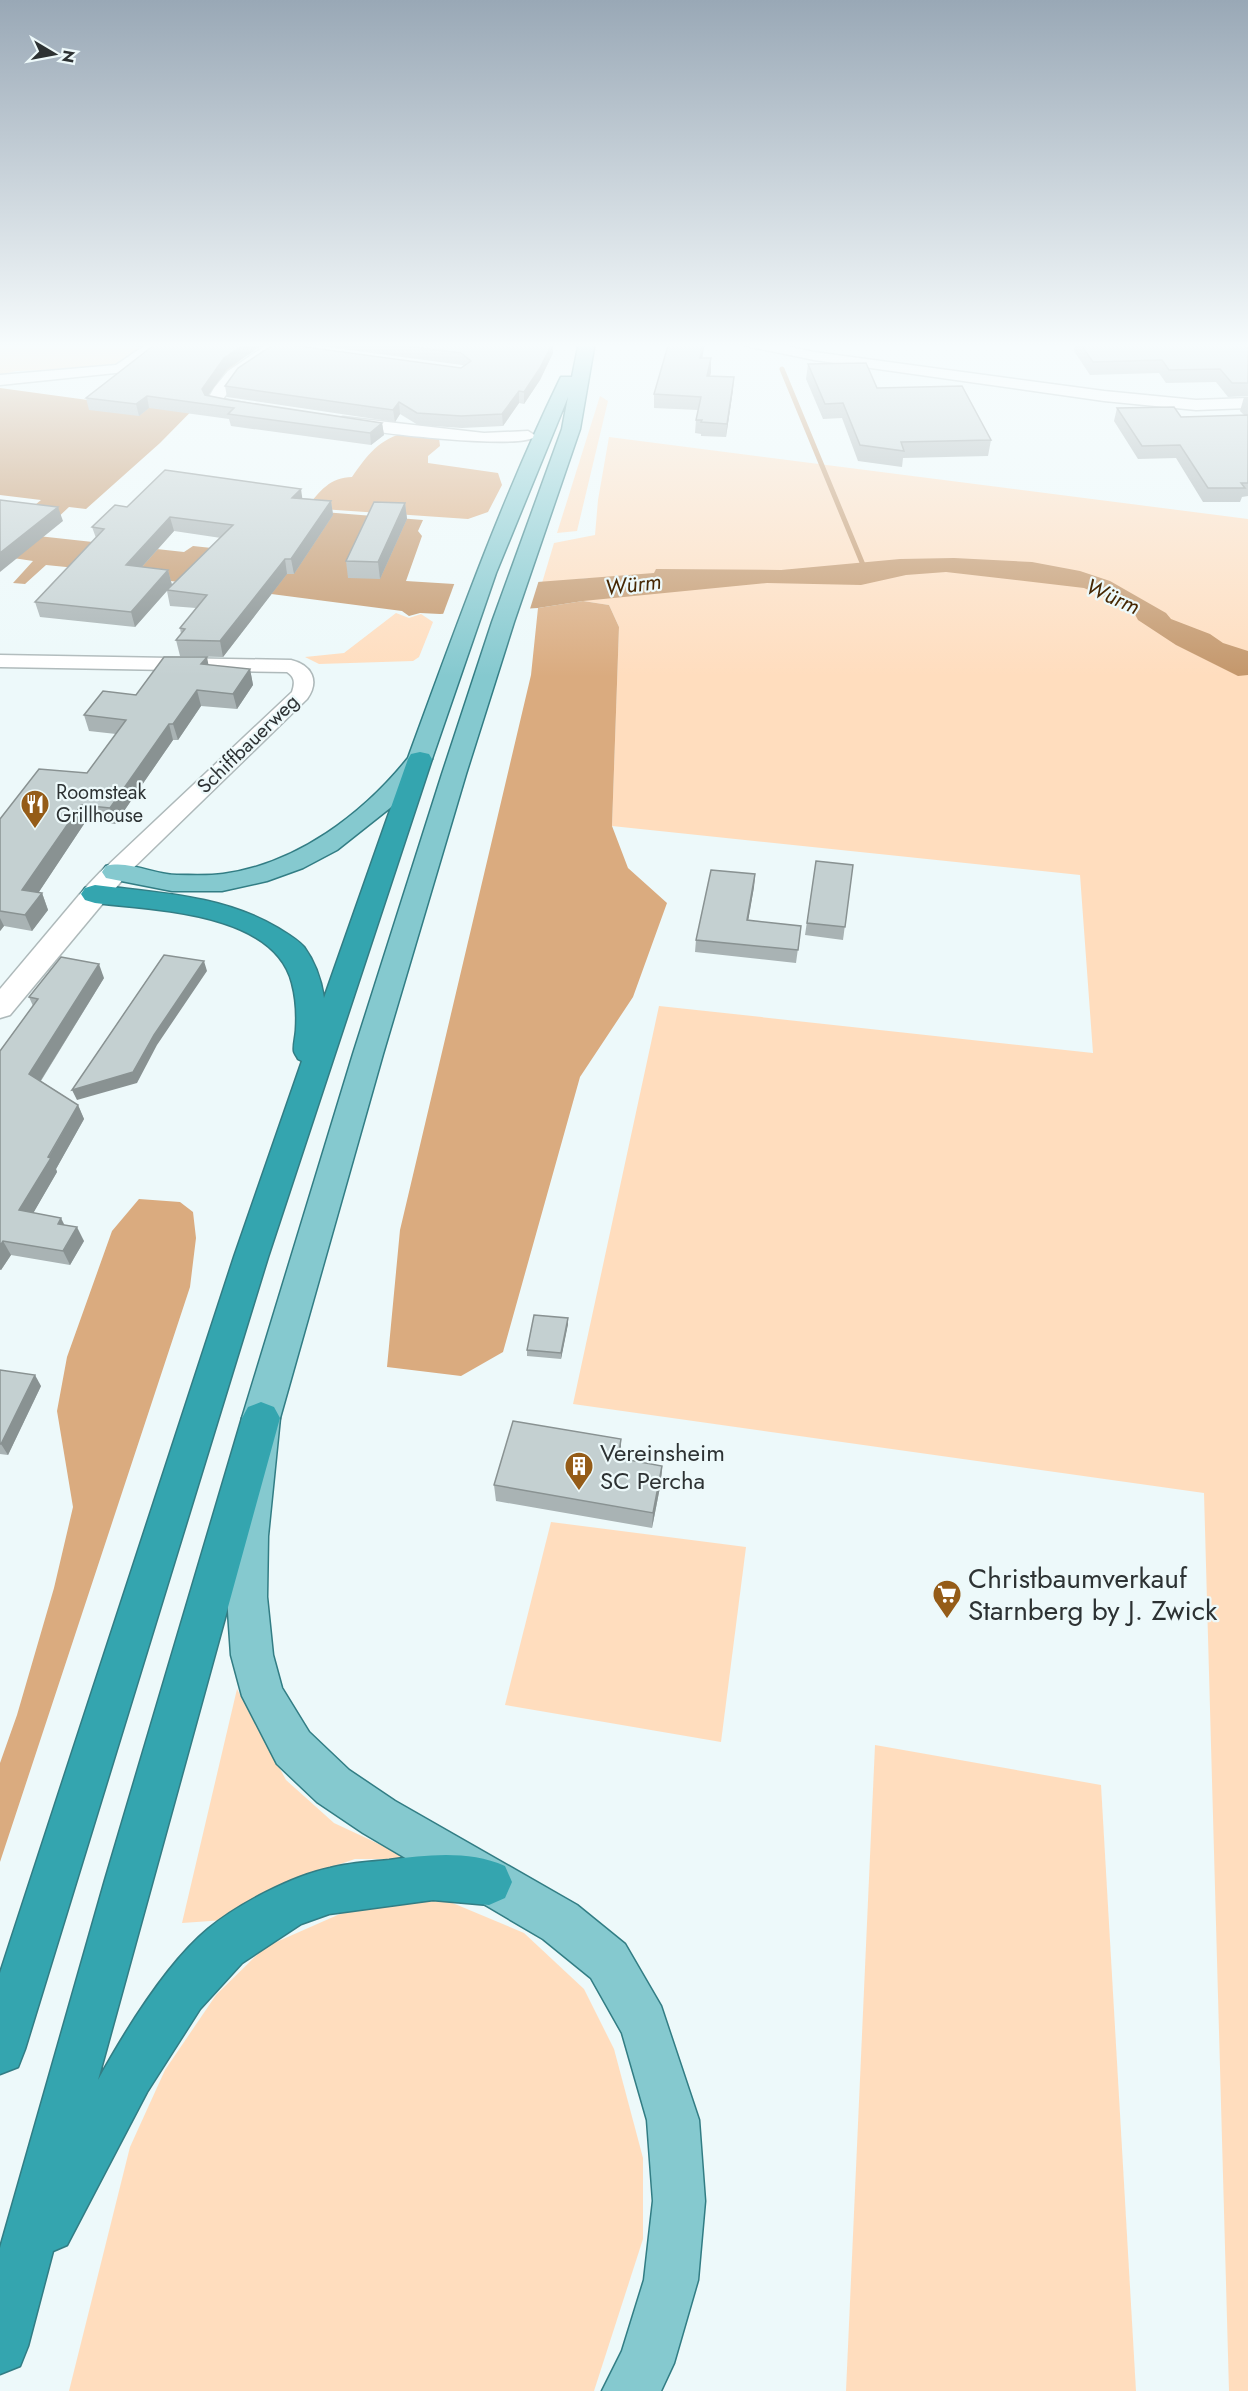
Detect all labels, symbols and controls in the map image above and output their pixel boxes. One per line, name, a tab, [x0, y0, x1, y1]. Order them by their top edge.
north arrow	[24, 24, 84, 84]
text: N	[56, 48, 81, 65]
water label: Würm	[603, 565, 663, 603]
water label: Würm	[1081, 570, 1145, 622]
street label: Schiffbauerweg	[190, 688, 306, 800]
place label: Roomsteak Grillhouse	[56, 778, 146, 830]
restaurant icon: Roomsteak Grillhouse	[19, 788, 51, 830]
place label: Vereinsheim SC Percha	[600, 1435, 725, 1498]
building icon: Vereinsheim SC Percha	[563, 1450, 595, 1492]
place label: Christbaumverkauf Starnberg by J. Zwick	[968, 1558, 1218, 1631]
supermarket icon: Christbaumverkauf Starnberg by J. Zwick	[931, 1578, 963, 1620]

